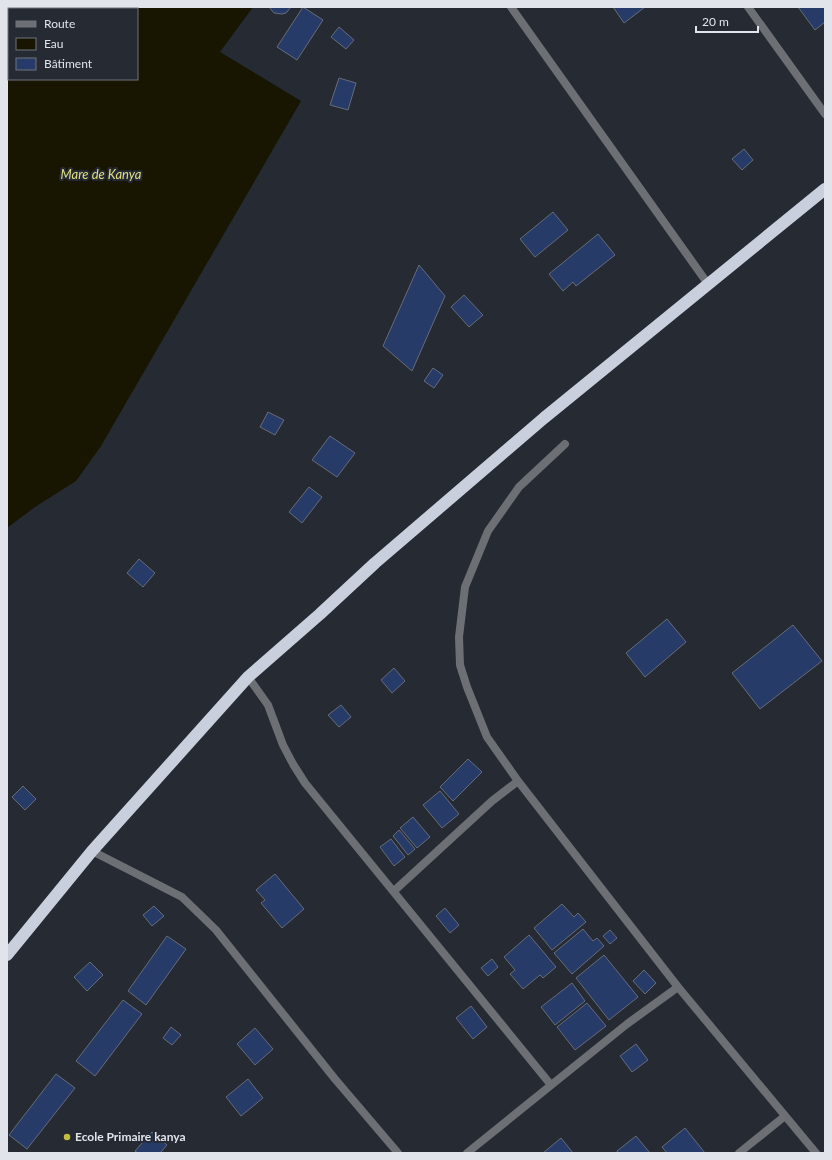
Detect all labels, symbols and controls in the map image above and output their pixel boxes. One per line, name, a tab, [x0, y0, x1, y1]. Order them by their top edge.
legend	[8, 8, 138, 80]
scale bar	[696, 8, 758, 34]
text: 20 m	[702, 14, 729, 29]
text: Route	[44, 16, 75, 31]
text: Eau	[44, 36, 64, 51]
text: Bâtiment	[44, 56, 93, 71]
water label: Mare de Kanya	[61, 166, 142, 182]
place label: Ecole Primaire kanya	[75, 1129, 186, 1144]
marker: Ecole Primaire kanya	[62, 1132, 72, 1142]

